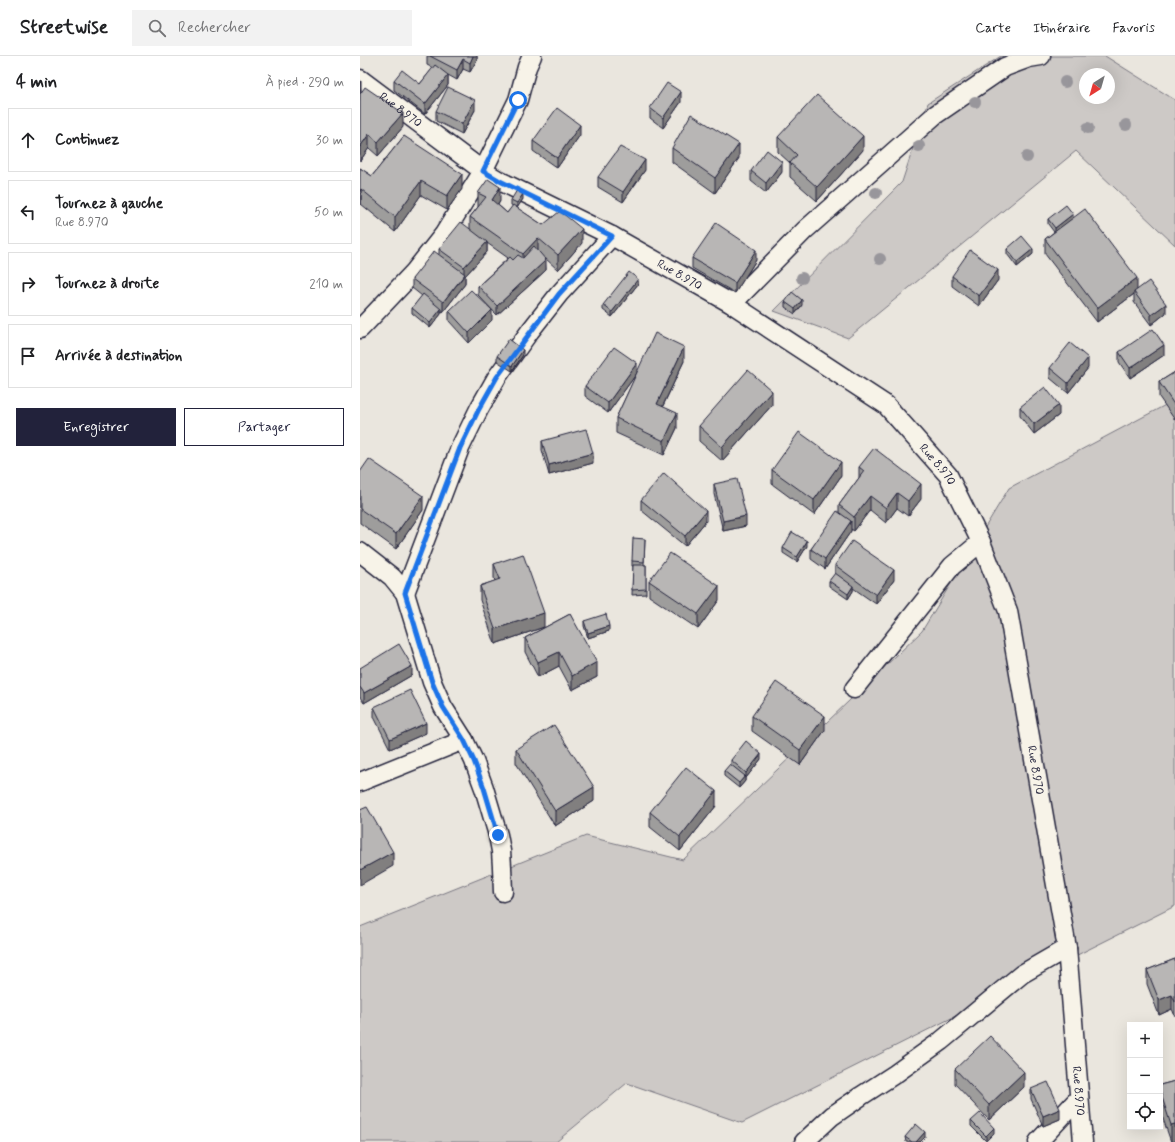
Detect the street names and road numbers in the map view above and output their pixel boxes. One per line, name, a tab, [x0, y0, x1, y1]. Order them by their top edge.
street label: Rue 8.970	[376, 89, 425, 132]
street label: Rue 8.970	[654, 256, 705, 294]
street label: Rue 8.970	[915, 441, 959, 488]
street label: Rue 8.970	[1023, 744, 1047, 796]
street label: Rue 8.970	[1068, 1066, 1088, 1116]

